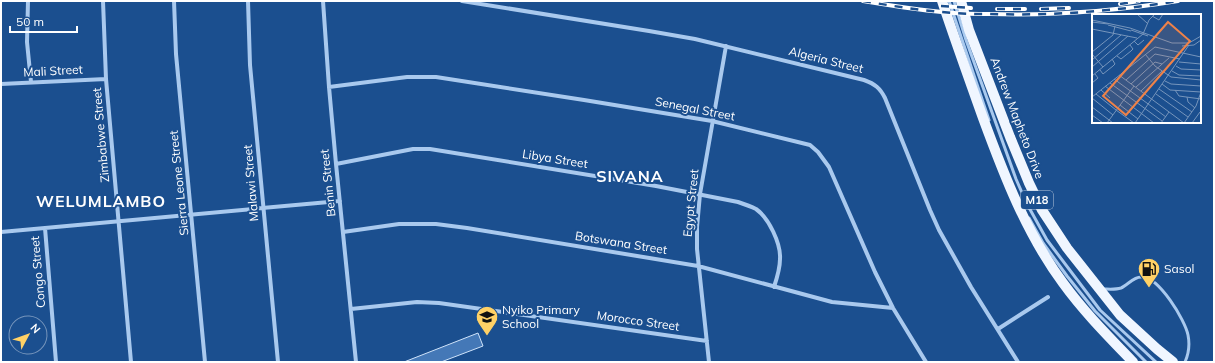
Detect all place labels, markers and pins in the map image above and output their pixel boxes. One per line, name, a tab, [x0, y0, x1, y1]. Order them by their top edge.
fuel station icon: Sasol	[1136, 256, 1162, 289]
place label: Sasol	[1164, 261, 1194, 276]
place label: Nyiko Primary School	[502, 302, 581, 331]
school or university icon: Nyiko Primary School	[474, 304, 500, 337]

